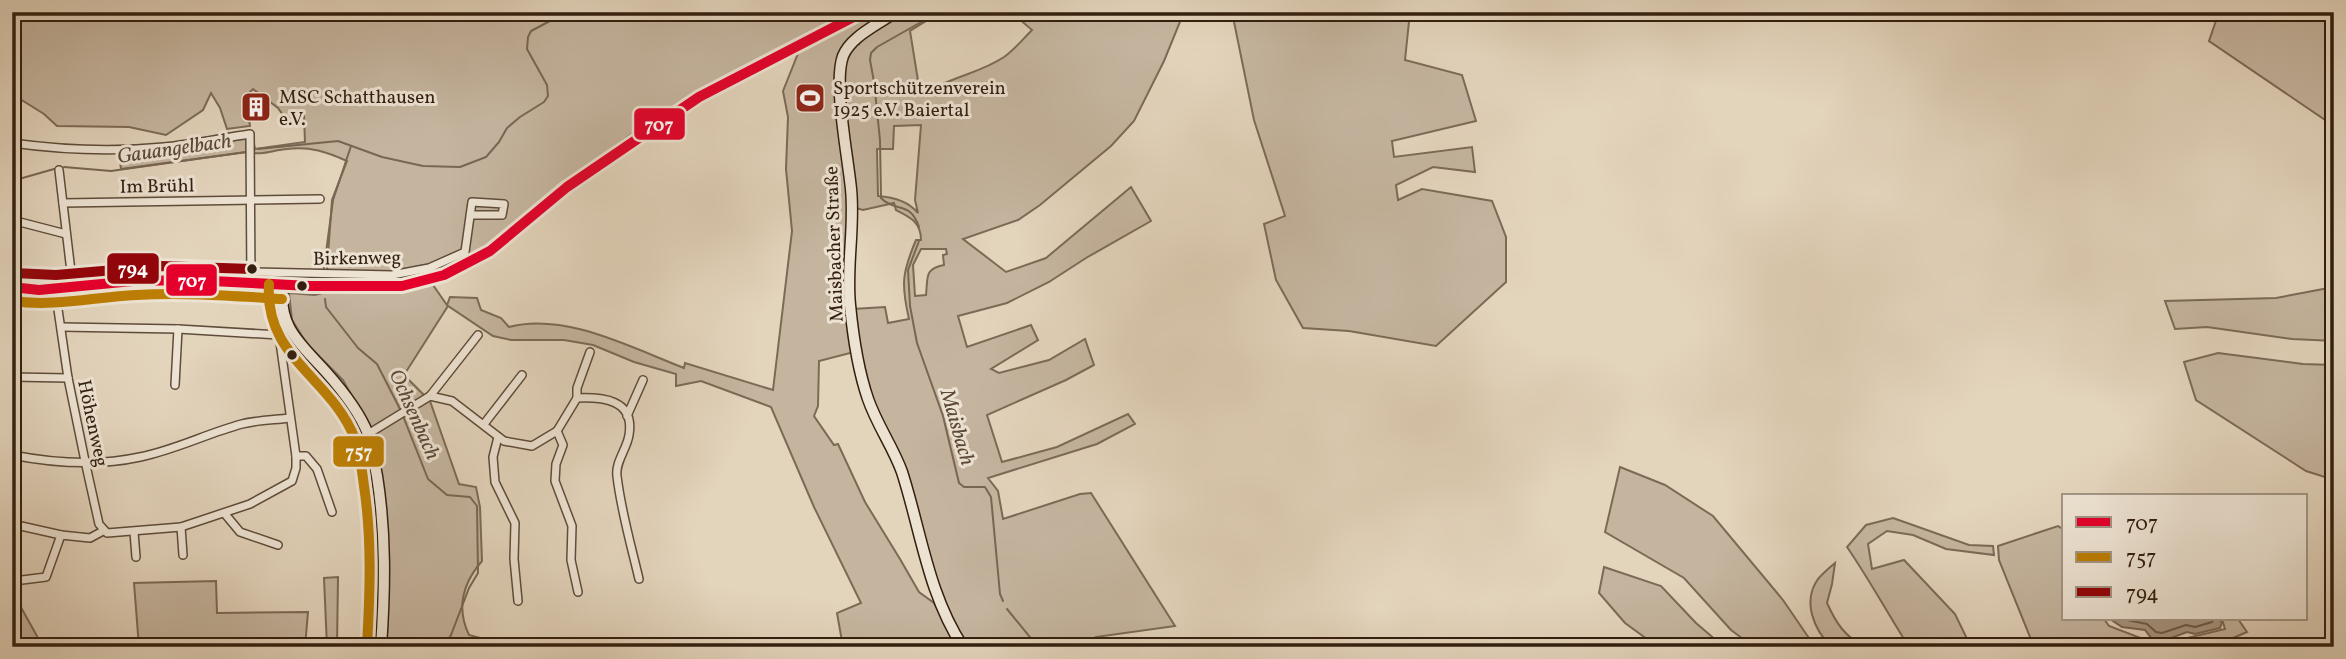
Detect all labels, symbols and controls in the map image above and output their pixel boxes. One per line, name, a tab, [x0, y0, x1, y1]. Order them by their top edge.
place label: Sportschützenverein 1925 e.V. Baiertal	[833, 76, 1006, 124]
sports icon: Sportschützenverein 1925 e.V. Baiertal	[793, 81, 827, 115]
place label: MSC Schatthausen e.V.	[279, 85, 436, 133]
building icon: MSC Schatthausen e.V.	[239, 90, 273, 124]
line badge: 707	[633, 107, 686, 141]
text: 707	[644, 113, 674, 139]
water label: Gauangelbach	[115, 127, 233, 172]
street label: Maisbacher Straße	[819, 166, 851, 322]
street label: Im Brühl	[119, 173, 195, 201]
street label: Birkenweg	[313, 245, 401, 273]
line badge: 794	[106, 252, 160, 285]
text: 794	[118, 257, 148, 283]
unlabelled marker	[245, 262, 259, 276]
line badge: 707	[165, 263, 218, 297]
text: 707	[177, 269, 207, 295]
unlabelled marker	[295, 279, 309, 293]
unlabelled marker	[285, 348, 299, 362]
water label: Ochsenbach	[381, 365, 447, 465]
street label: Höhenweg	[70, 377, 114, 469]
water label: Maisbach	[932, 385, 981, 469]
line badge: 757	[332, 435, 385, 468]
text: 757	[345, 440, 373, 466]
legend	[2062, 494, 2308, 620]
text: 707	[2126, 510, 2158, 539]
text: 757	[2126, 544, 2156, 573]
text: 794	[2126, 580, 2159, 609]

